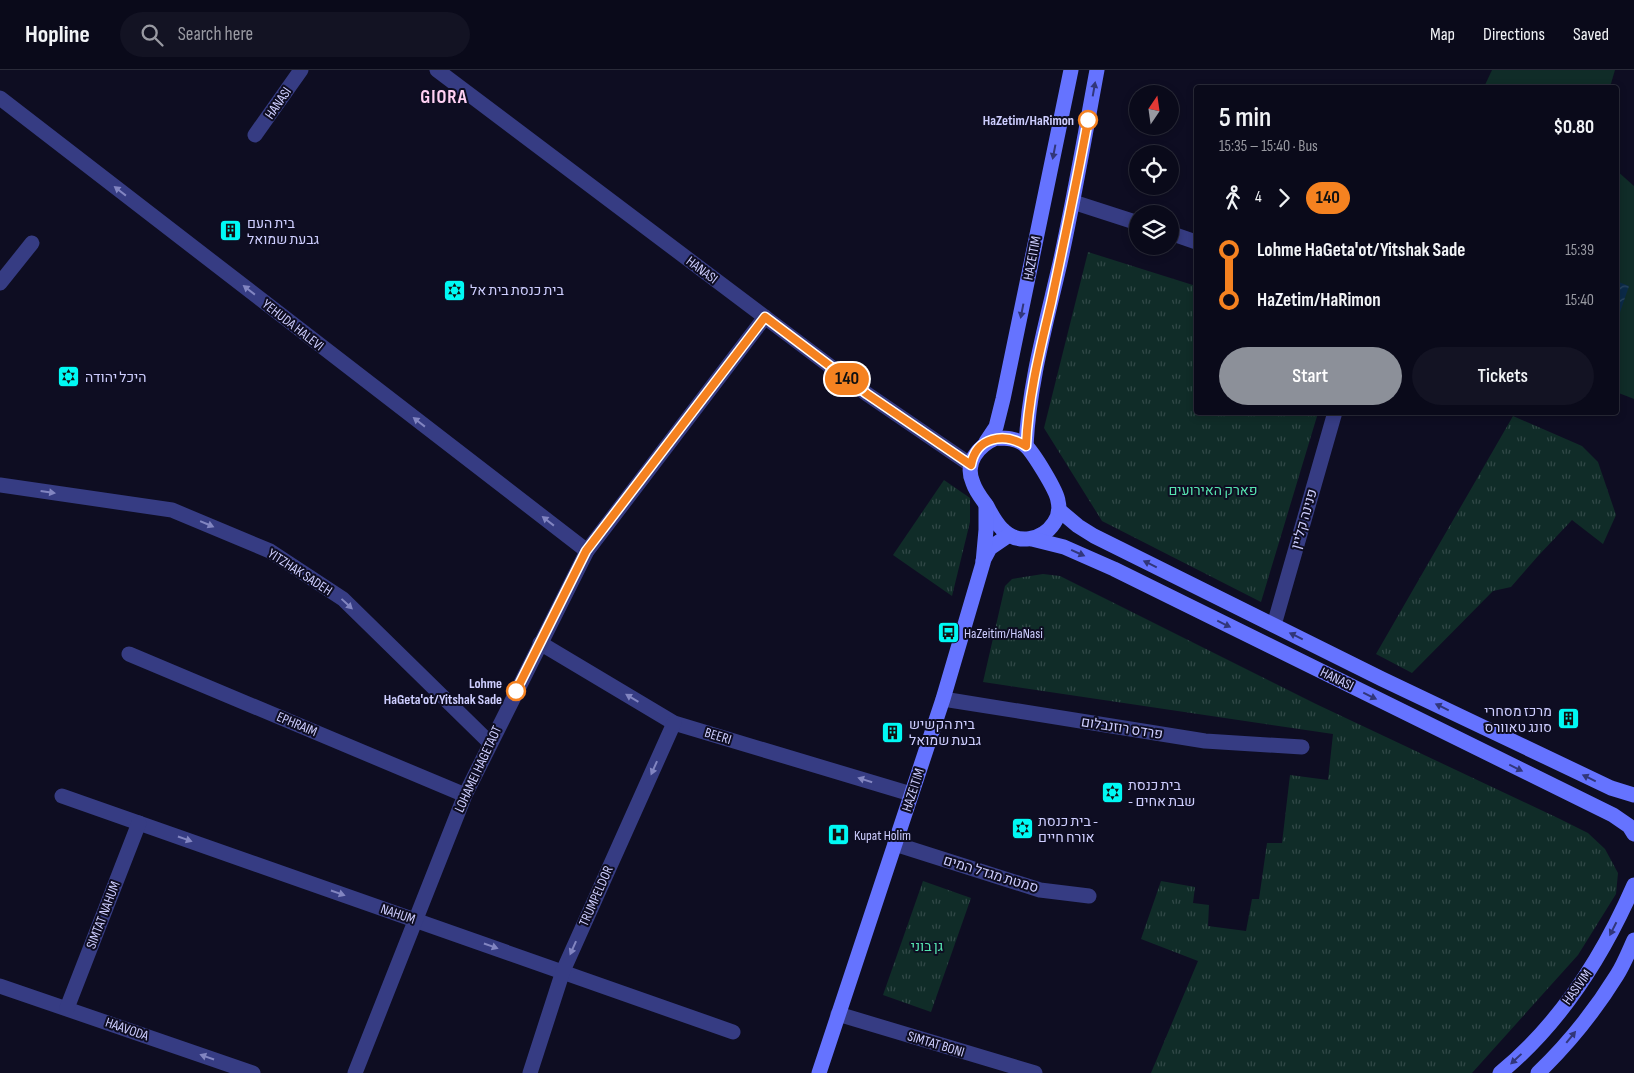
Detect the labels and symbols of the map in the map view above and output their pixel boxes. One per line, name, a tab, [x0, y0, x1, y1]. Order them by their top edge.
one-way arrow	[1090, 80, 1098, 96]
street label: HANASI	[261, 84, 295, 122]
north arrow	[1129, 85, 1179, 135]
district label: GIORA	[420, 86, 468, 109]
marker: HaZetim/HaRimon	[1078, 110, 1098, 130]
place label: HaZetim/HaRimon	[983, 112, 1074, 129]
one-way arrow	[1050, 144, 1058, 160]
one-way arrow	[114, 186, 127, 196]
place label: בית העם גבעת שמואל	[247, 215, 319, 248]
building icon: בית העם גבעת שמואל	[219, 219, 243, 243]
street label: HAZEITIM	[1019, 235, 1045, 281]
street label: HANASI	[683, 253, 721, 287]
synagogue icon: בית כנסת בית אל	[442, 278, 466, 302]
place label: בית כנסת בית אל	[470, 282, 564, 299]
one-way arrow	[243, 285, 256, 296]
street label: YEHUDA HALEVI	[259, 296, 327, 354]
one-way arrow	[1017, 304, 1025, 320]
line badge: 140	[818, 363, 876, 395]
synagogue icon: היכל יהודה	[57, 365, 81, 389]
place label: היכל יהודה	[85, 369, 147, 386]
one-way arrow	[413, 416, 426, 427]
park label: פארק האירועים	[1168, 482, 1258, 499]
street label: פנינה קליין	[1287, 487, 1321, 551]
one-way arrow	[41, 488, 57, 496]
one-way arrow	[541, 516, 555, 526]
one-way arrow	[199, 521, 214, 529]
street label: YITZHAK SADEH	[264, 545, 336, 599]
one-way arrow	[1071, 549, 1085, 557]
one-way arrow	[1143, 560, 1158, 568]
one-way arrow	[341, 598, 353, 610]
one-way arrow	[1217, 620, 1232, 628]
bus stop icon: HaZeitim/HaNasi	[936, 621, 960, 645]
place label: HaZeitim/HaNasi	[964, 625, 1043, 642]
one-way arrow	[1289, 632, 1303, 640]
street label: HANASI	[1318, 664, 1356, 694]
place label: Lohme HaGeta'ot/Yitshak Sade	[384, 675, 502, 708]
marker: Lohme HaGeta'ot/Yitshak Sade	[506, 681, 526, 701]
one-way arrow	[1363, 692, 1377, 700]
one-way arrow	[626, 694, 639, 703]
one-way arrow	[1435, 703, 1449, 711]
place label: מרכז מסחרי סונג טאוורס	[1484, 703, 1552, 736]
building icon: מרכז מסחרי סונג טאוורס	[1556, 707, 1580, 731]
street label: EPHRAIM	[274, 708, 320, 740]
street label: פרדס רוזנבלום	[1080, 713, 1164, 743]
place label: בית הקשיש גבעת שמואל	[909, 716, 981, 749]
building icon: בית הקשיש גבעת שמואל	[881, 720, 905, 744]
street label: LOHAMEI HAGETAOT	[451, 723, 506, 815]
street label: BEERI	[703, 724, 733, 748]
one-way arrow	[650, 761, 658, 775]
one-way arrow	[1509, 764, 1523, 772]
street label: HAZEITIM	[898, 766, 928, 814]
one-way arrow	[1582, 773, 1596, 781]
one-way arrow	[857, 776, 872, 784]
place label: בית כנסת - שבת אחים	[1128, 777, 1195, 810]
synagogue icon: בית כנסת - שבת אחים	[1100, 781, 1124, 805]
place label: בית כנסת - אורח חיים	[1038, 813, 1098, 846]
synagogue icon: בית כנסת - אורח חיים	[1010, 817, 1034, 841]
hospital icon: Kupat Holim	[826, 823, 850, 847]
place label: Kupat Holim	[854, 827, 911, 844]
one-way arrow	[177, 836, 192, 843]
street label: סמטת מגדל המים	[941, 851, 1041, 897]
street label: TRUMPELDOR	[575, 863, 617, 929]
street label: SIMTAT NAHUM	[82, 879, 124, 951]
one-way arrow	[331, 889, 346, 897]
street label: NAHUM	[378, 900, 418, 928]
one-way arrow	[1609, 922, 1617, 936]
park label: גן בוני	[911, 938, 943, 955]
one-way arrow	[569, 941, 577, 955]
one-way arrow	[484, 943, 499, 951]
street label: HASIVIM	[1559, 966, 1595, 1008]
street label: HAAVODA	[103, 1014, 152, 1045]
street label: SIMTAT BONI	[905, 1027, 967, 1061]
one-way arrow	[1565, 1031, 1576, 1044]
one-way arrow	[199, 1053, 214, 1061]
one-way arrow	[1511, 1053, 1523, 1065]

